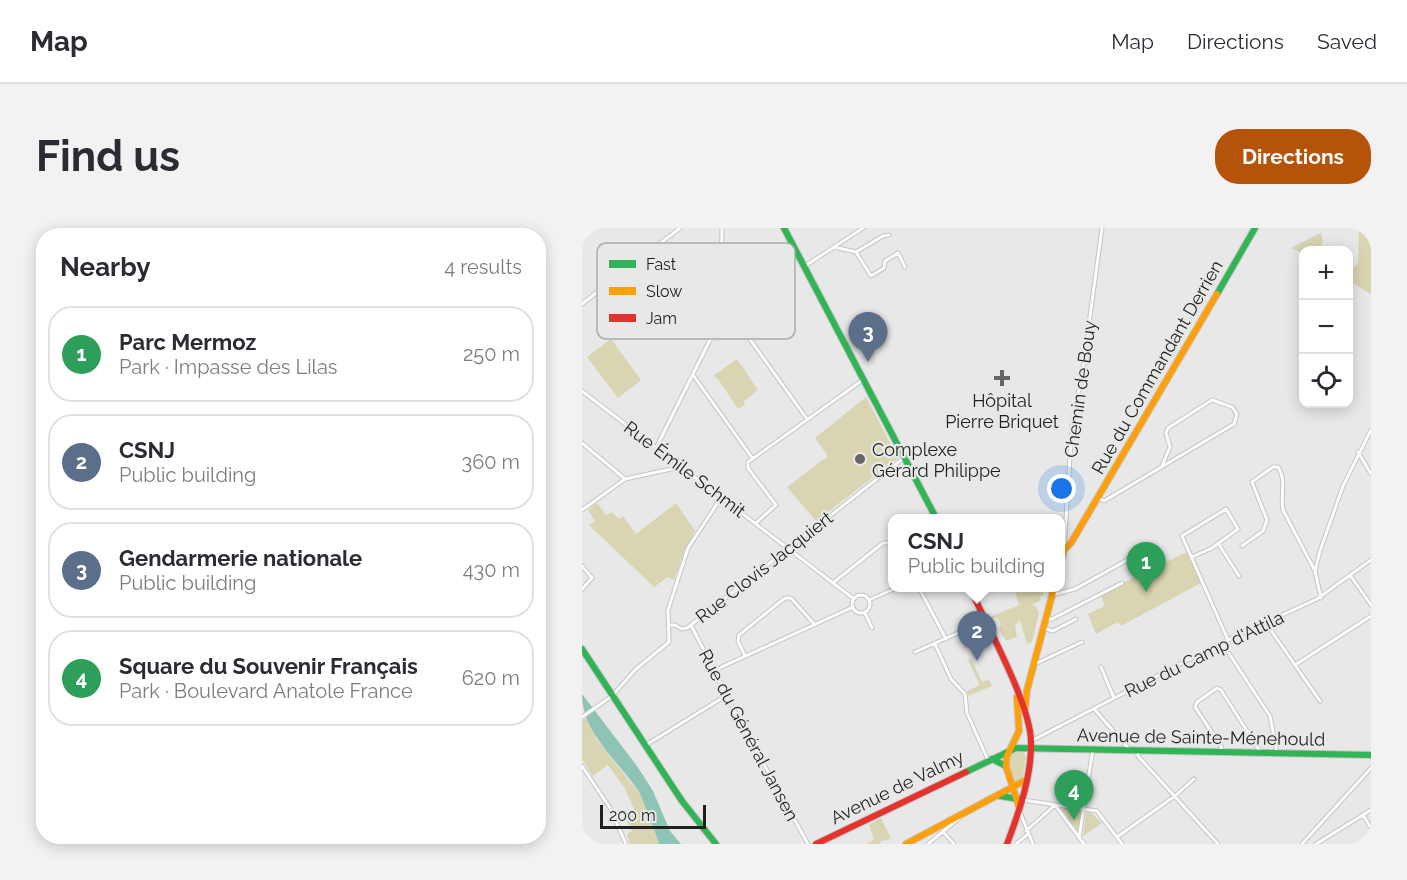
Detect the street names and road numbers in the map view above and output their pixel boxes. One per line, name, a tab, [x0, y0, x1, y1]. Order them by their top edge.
street label: Rue du Commandant Derrien	[1087, 256, 1227, 478]
street label: Chemin de Bouy	[1060, 319, 1100, 459]
street label: Rue Émile Schmit	[620, 416, 750, 522]
street label: Rue Clovis Jacquiert	[691, 507, 837, 627]
street label: Rue du Camp d'Attila	[1121, 606, 1287, 702]
street label: Rue du Général Jansen	[695, 645, 803, 825]
street label: Avenue de Sainte-Ménehould	[1077, 724, 1325, 750]
street label: Avenue de Valmy	[827, 746, 967, 828]

